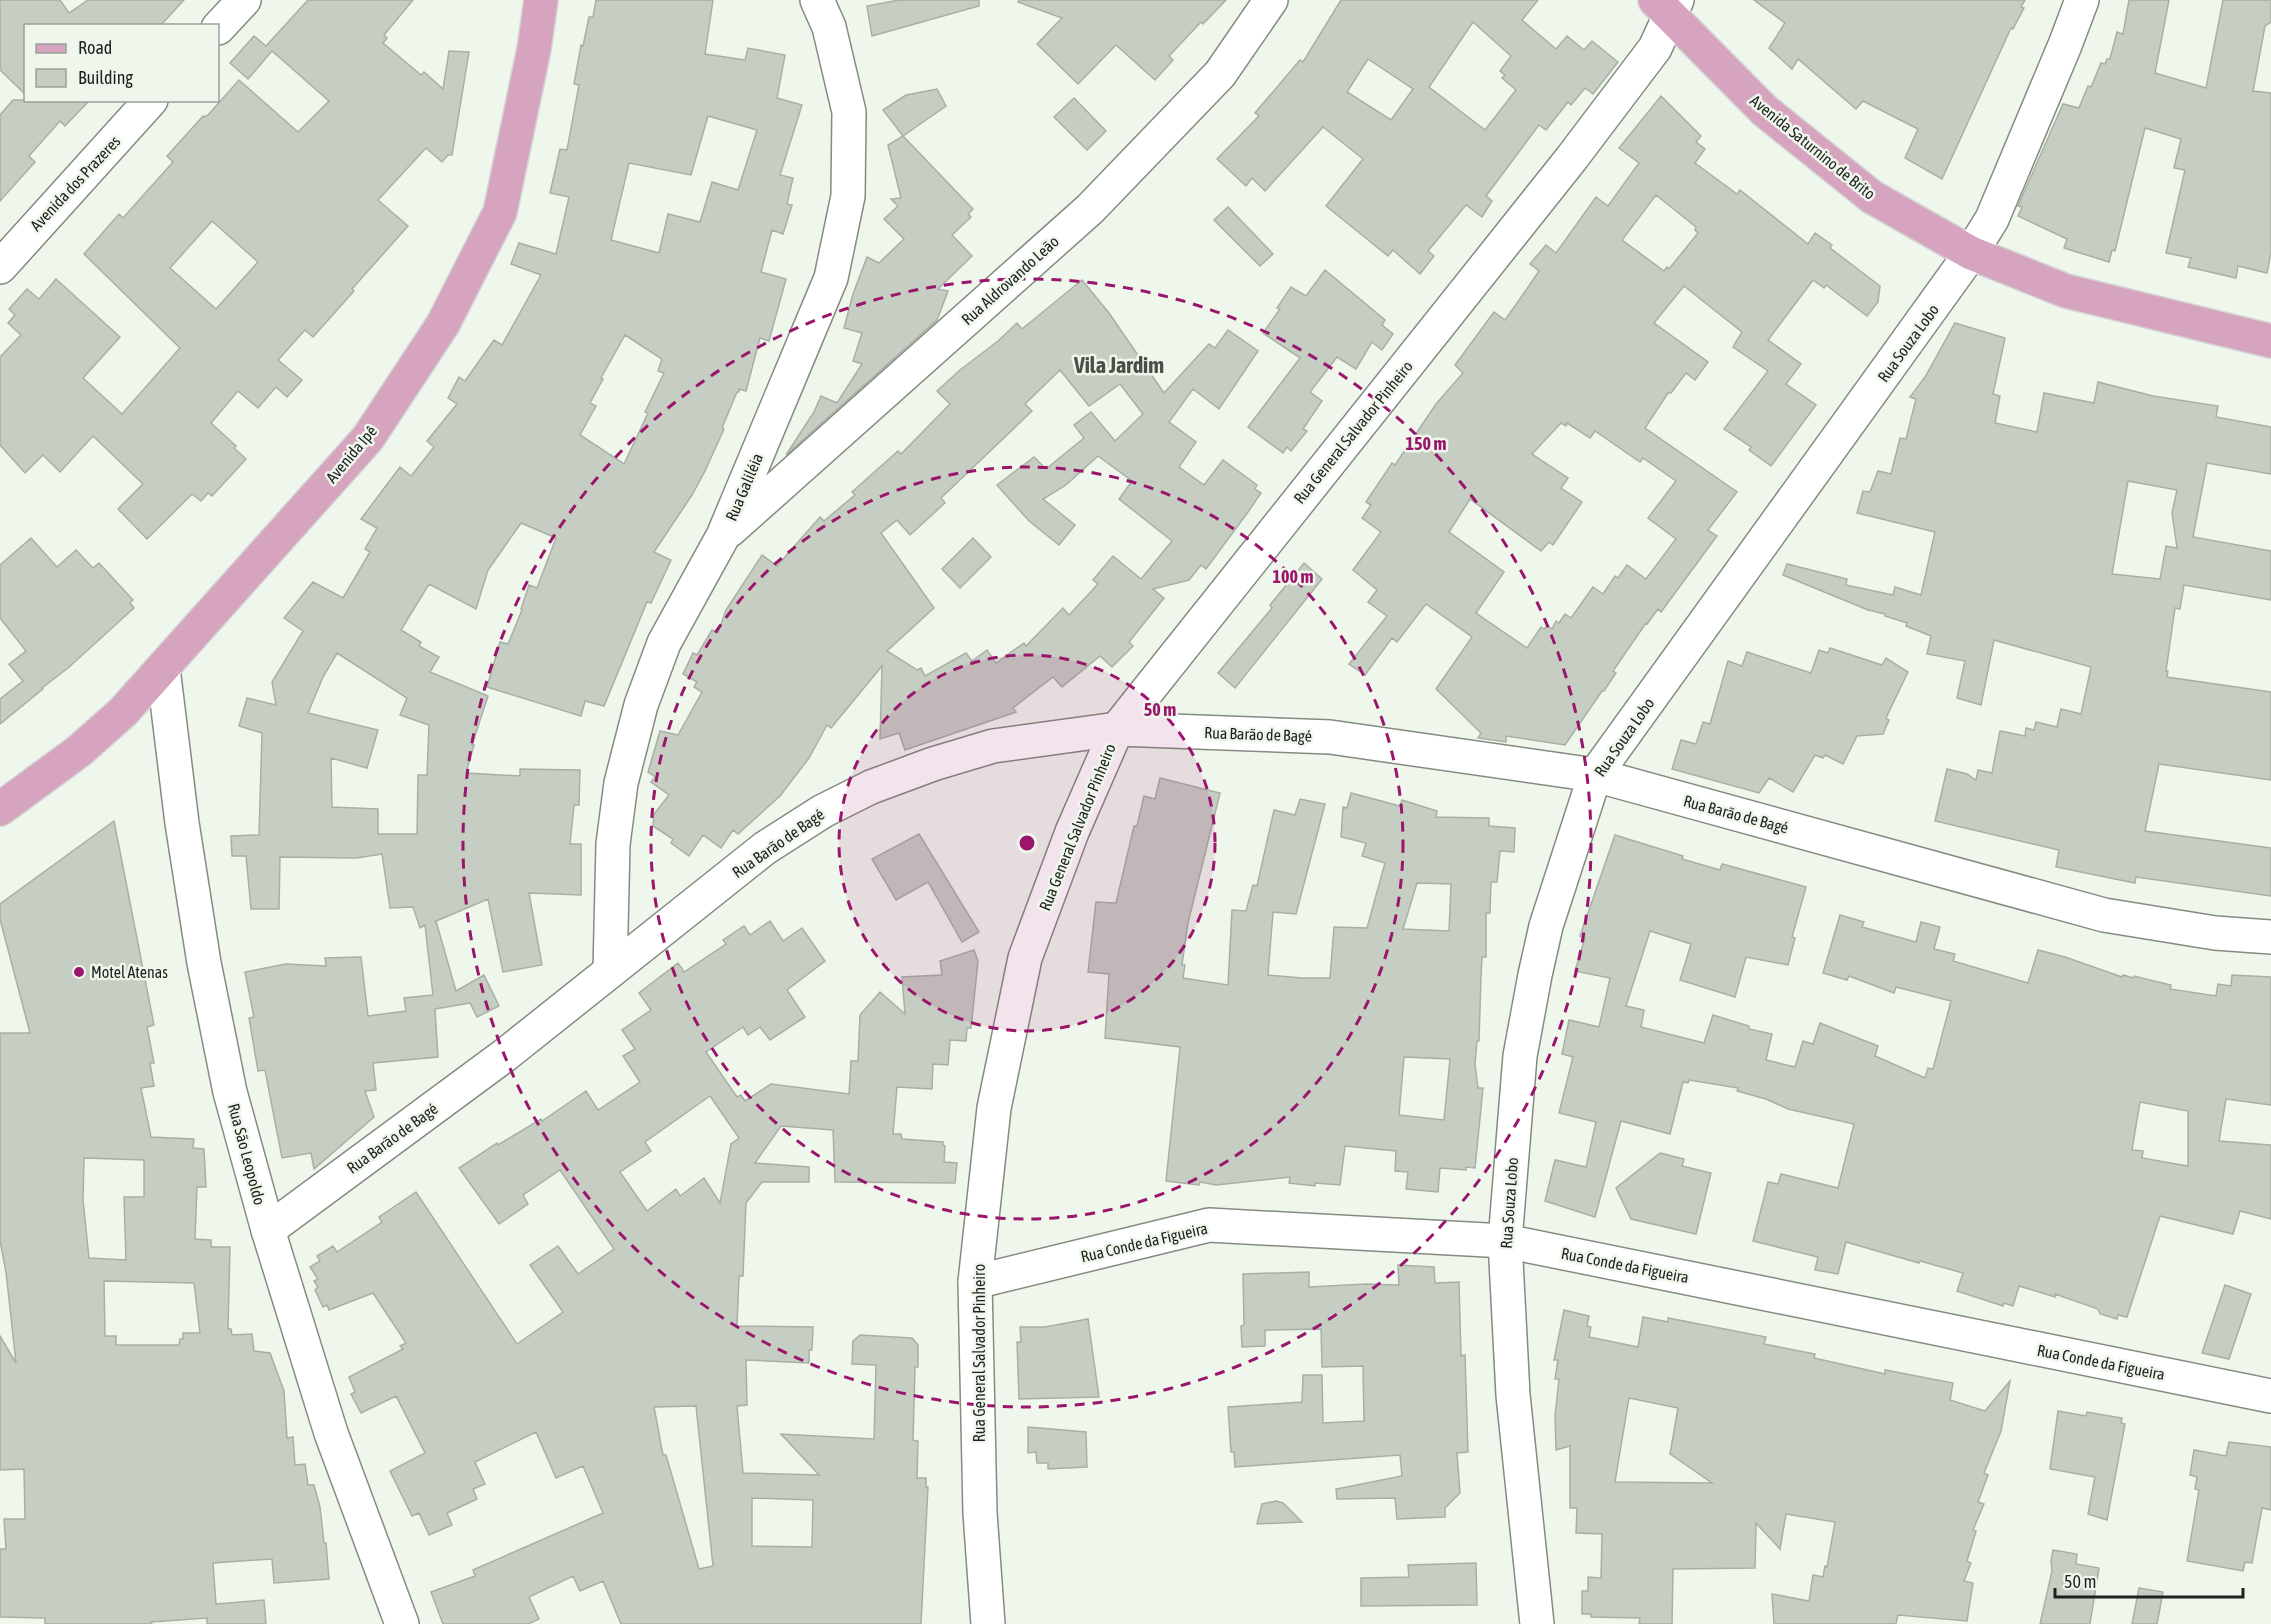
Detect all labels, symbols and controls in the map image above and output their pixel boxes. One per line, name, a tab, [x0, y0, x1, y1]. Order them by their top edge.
legend	[24, 24, 219, 102]
text: Road	[78, 37, 112, 58]
text: Building	[78, 67, 133, 88]
street label: Avenida Saturnino de Brito	[1747, 91, 1879, 203]
street label: Avenida dos Prazeres	[26, 132, 124, 234]
street label: Rua Aldrovando Leão	[958, 232, 1062, 328]
street label: Rua Souza Lobo	[1874, 301, 1942, 385]
district label: Vila Jardim	[1073, 352, 1164, 378]
street label: Rua General Salvador Pinheiro	[1290, 357, 1416, 507]
street label: Avenida Ipê	[322, 422, 381, 487]
text: 150 m	[1406, 433, 1446, 454]
street label: Rua Galiléia	[722, 450, 766, 524]
text: 100 m	[1273, 566, 1313, 587]
street label: Rua Souza Lobo	[1590, 694, 1658, 780]
text: 50 m	[1144, 699, 1176, 720]
street label: Rua Barão de Bagé	[1204, 723, 1312, 746]
street label: Rua General Salvador Pinheiro	[1035, 741, 1119, 913]
street label: Rua Barão de Bagé	[1681, 791, 1790, 838]
street label: Rua Barão de Bagé	[729, 805, 828, 882]
centre of rings	[1017, 833, 1037, 853]
place label: Motel Atenas	[91, 963, 168, 981]
marker: Motel Atenas	[72, 965, 86, 979]
street label: Rua Barão de Bagé	[343, 1099, 441, 1178]
street label: Rua São Leopoldo	[224, 1101, 269, 1207]
street label: Rua Souza Lobo	[1497, 1157, 1521, 1249]
street label: Rua Conde da Figueira	[1079, 1219, 1209, 1266]
street label: Rua Conde da Figueira	[1559, 1244, 1690, 1287]
street label: Rua General Salvador Pinheiro	[970, 1264, 988, 1442]
street label: Rua Conde da Figueira	[2035, 1341, 2166, 1384]
scale bar	[2055, 1561, 2242, 1599]
text: 50 m	[2064, 1571, 2096, 1592]

